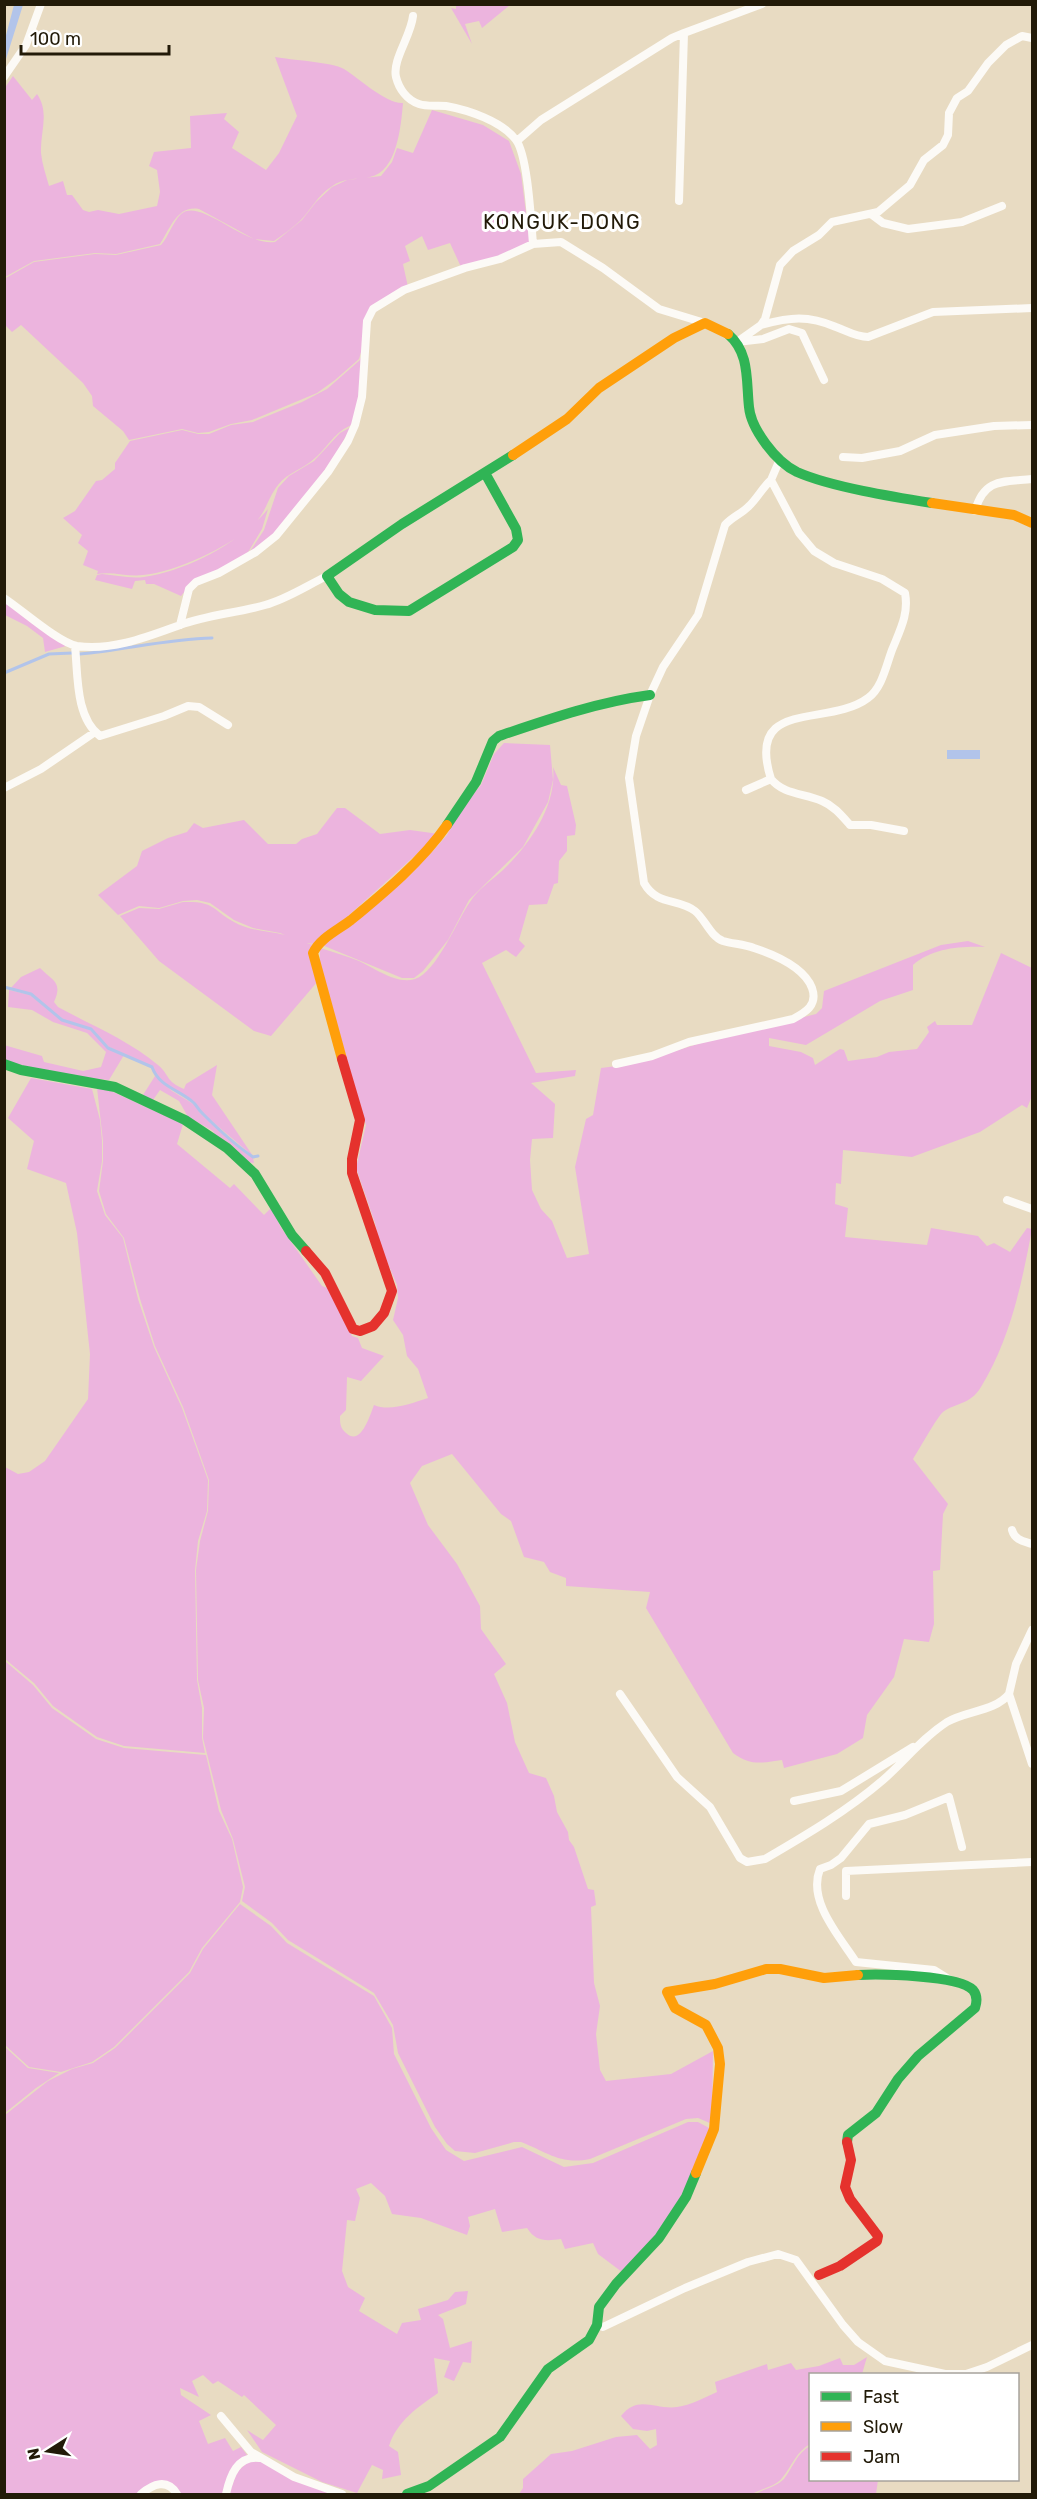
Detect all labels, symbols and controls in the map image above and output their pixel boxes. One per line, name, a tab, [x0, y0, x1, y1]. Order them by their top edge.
scale bar	[21, 18, 170, 56]
text: 100 m	[30, 28, 81, 50]
district label: KONGUK-DONG	[483, 210, 641, 234]
legend	[809, 2373, 1019, 2481]
text: Fast	[863, 2386, 899, 2408]
text: Slow	[863, 2416, 903, 2438]
north arrow	[18, 2421, 78, 2481]
text: N	[23, 2446, 44, 2462]
text: Jam	[863, 2446, 900, 2468]

